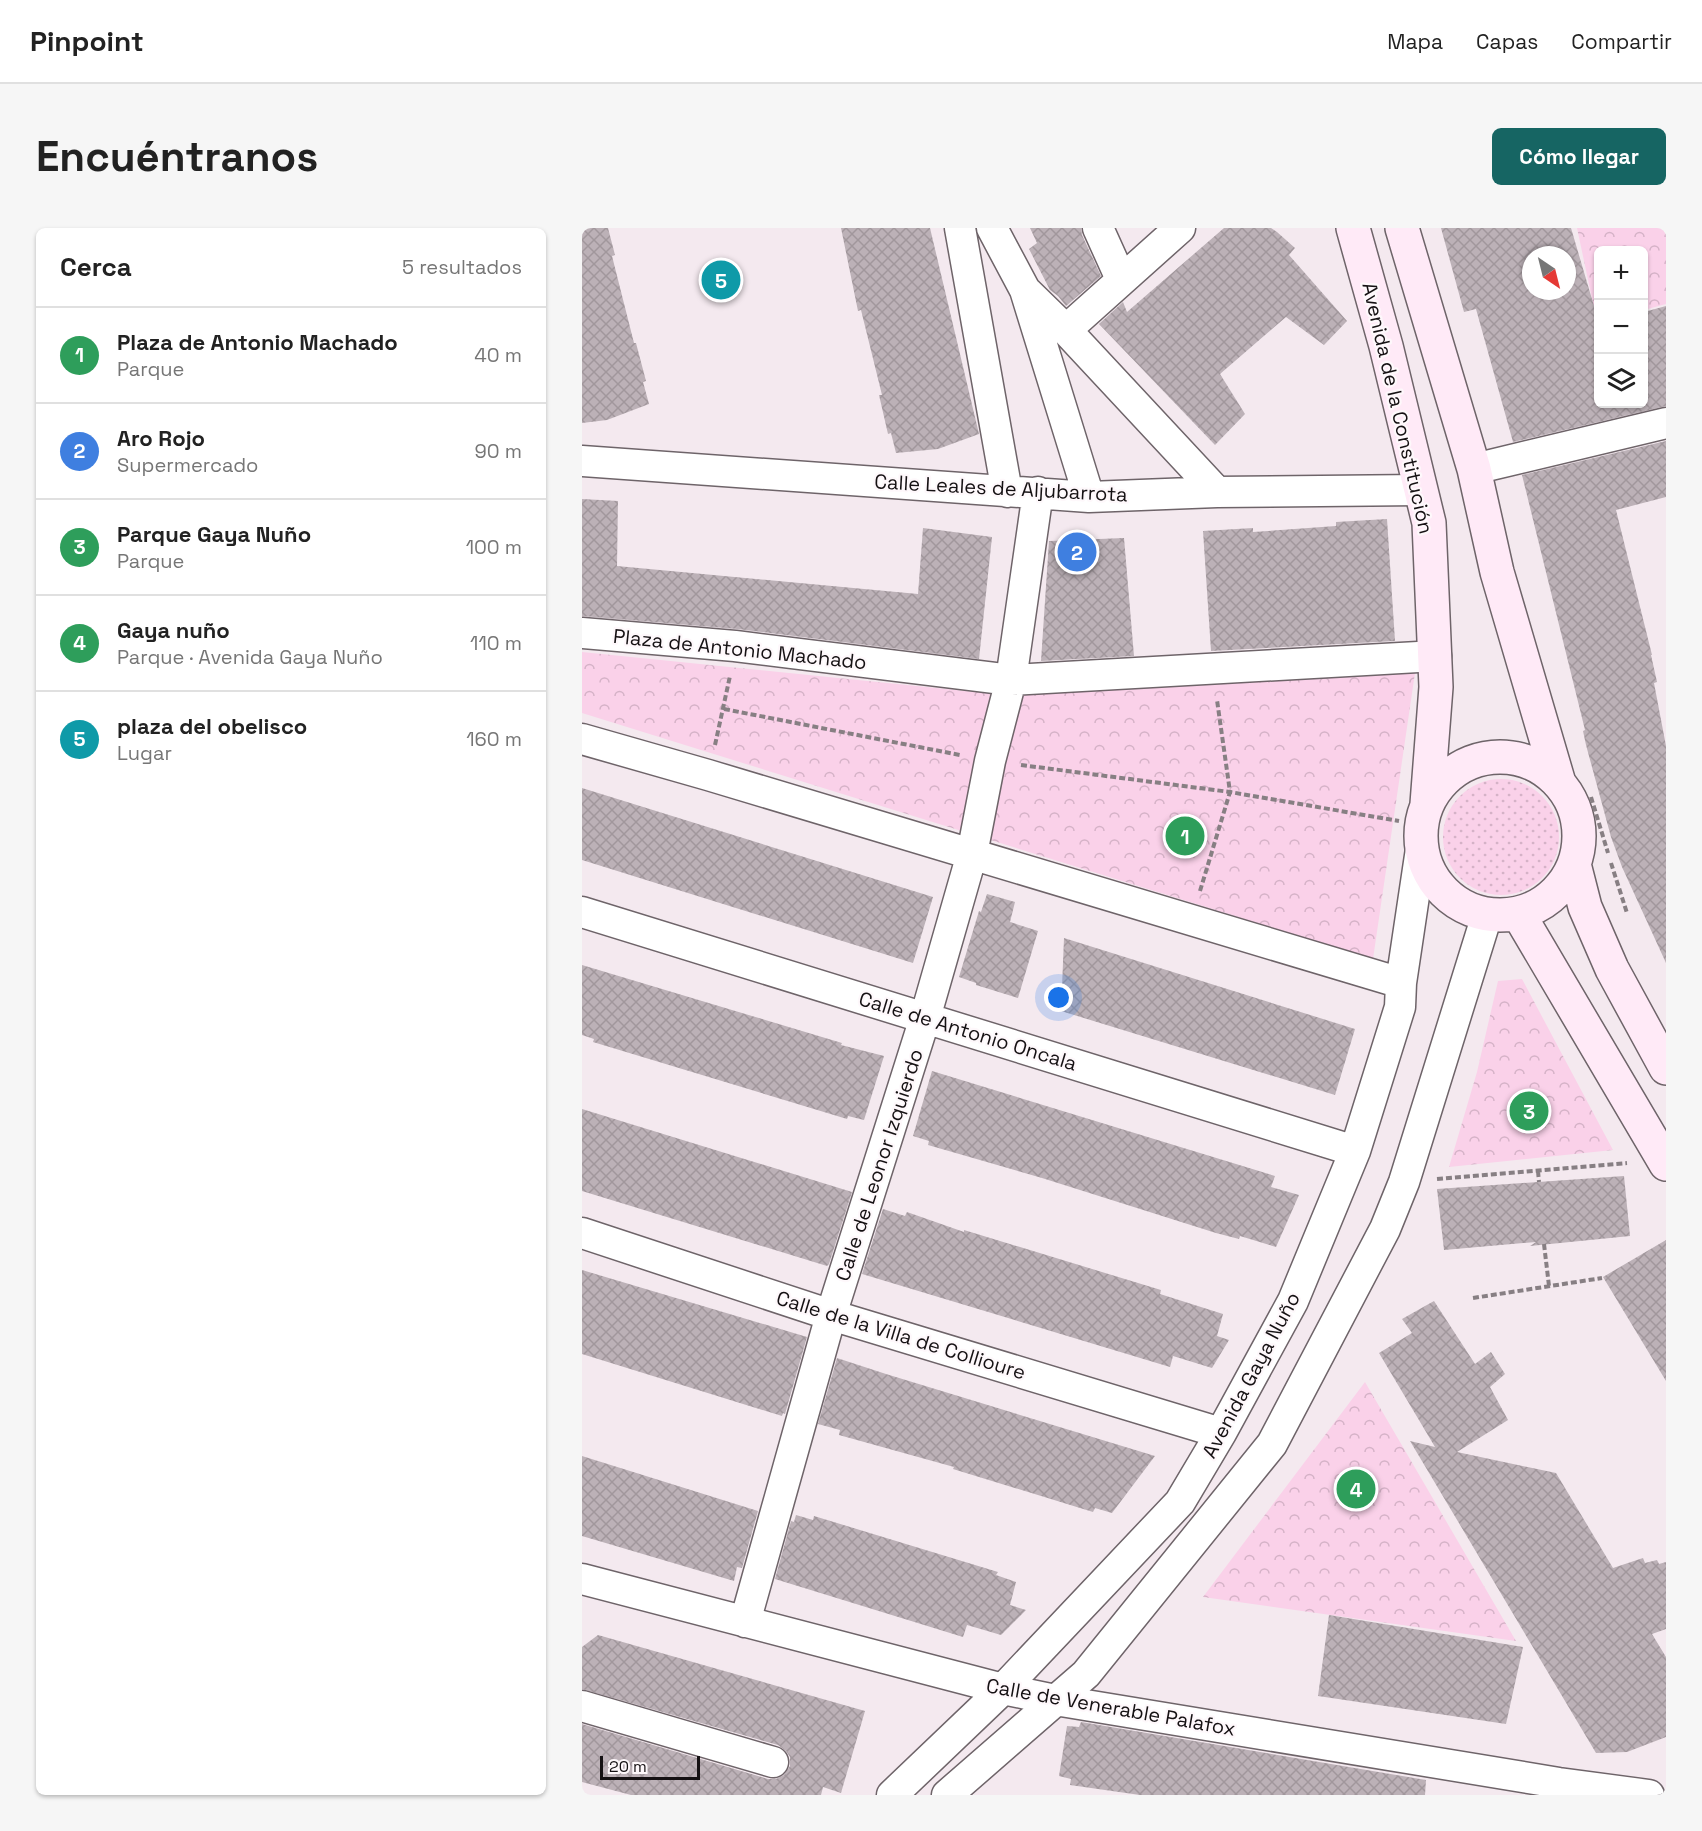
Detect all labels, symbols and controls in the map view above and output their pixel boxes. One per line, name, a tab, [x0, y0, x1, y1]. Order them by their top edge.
text: Pinpoint	[30, 23, 144, 59]
text: Mapa	[1387, 28, 1443, 55]
text: Capas	[1476, 28, 1538, 55]
text: Compartir	[1571, 28, 1672, 55]
button: Cómo llegar	[1492, 128, 1666, 185]
text: Encuéntranos	[36, 130, 318, 183]
north arrow	[1522, 246, 1576, 300]
map controls	[1594, 246, 1648, 408]
button: +	[1594, 246, 1648, 300]
text: Cerca	[60, 250, 132, 284]
text: 5 resultados	[402, 254, 522, 280]
pin: 5	[702, 257, 740, 302]
street label: Avenida de la Constitución	[1356, 280, 1440, 536]
button: −	[1594, 300, 1648, 354]
text: Plaza de Antonio Machado	[117, 328, 398, 356]
text: 1	[75, 342, 84, 368]
text: 40 m	[474, 342, 522, 368]
button: layers	[1594, 354, 1648, 408]
text: Parque	[117, 356, 184, 382]
text: Aro Rojo	[117, 424, 205, 452]
text: 2	[74, 438, 85, 464]
text: 90 m	[475, 438, 522, 464]
text: Supermercado	[117, 452, 258, 478]
street label: Calle Leales de Aljubarrota	[874, 468, 1128, 508]
text: Parque Gaya Nuño	[117, 520, 311, 548]
pin: 2	[1058, 530, 1096, 574]
text: 3	[73, 534, 86, 560]
text: 100 m	[466, 534, 522, 560]
text: Parque	[117, 548, 184, 574]
text: Gaya nuño	[117, 616, 230, 644]
street label: Plaza de Antonio Machado	[612, 623, 868, 675]
text: 4	[73, 630, 86, 656]
text: 110 m	[470, 630, 522, 656]
text: Parque · Avenida Gaya Nuño	[117, 644, 383, 670]
text: plaza del obelisco	[117, 712, 307, 740]
text: 5	[74, 726, 86, 752]
text: 160 m	[466, 726, 522, 752]
text: Lugar	[117, 740, 172, 766]
pin: 1	[1166, 814, 1204, 858]
your location	[1044, 983, 1073, 1012]
street label: Calle de Antonio Oncala	[856, 985, 1080, 1077]
street label: Calle de Leonor Izquierdo	[829, 1046, 929, 1284]
pin: 3	[1510, 1088, 1548, 1134]
street label: Calle de la Villa de Collioure	[773, 1285, 1029, 1385]
street label: Avenida Gaya Nuño	[1196, 1287, 1306, 1463]
pin: 4	[1336, 1466, 1376, 1512]
street label: Calle de Venerable Palafox	[984, 1672, 1238, 1742]
scale bar	[600, 1753, 700, 1780]
text: 20 m	[609, 1756, 647, 1777]

